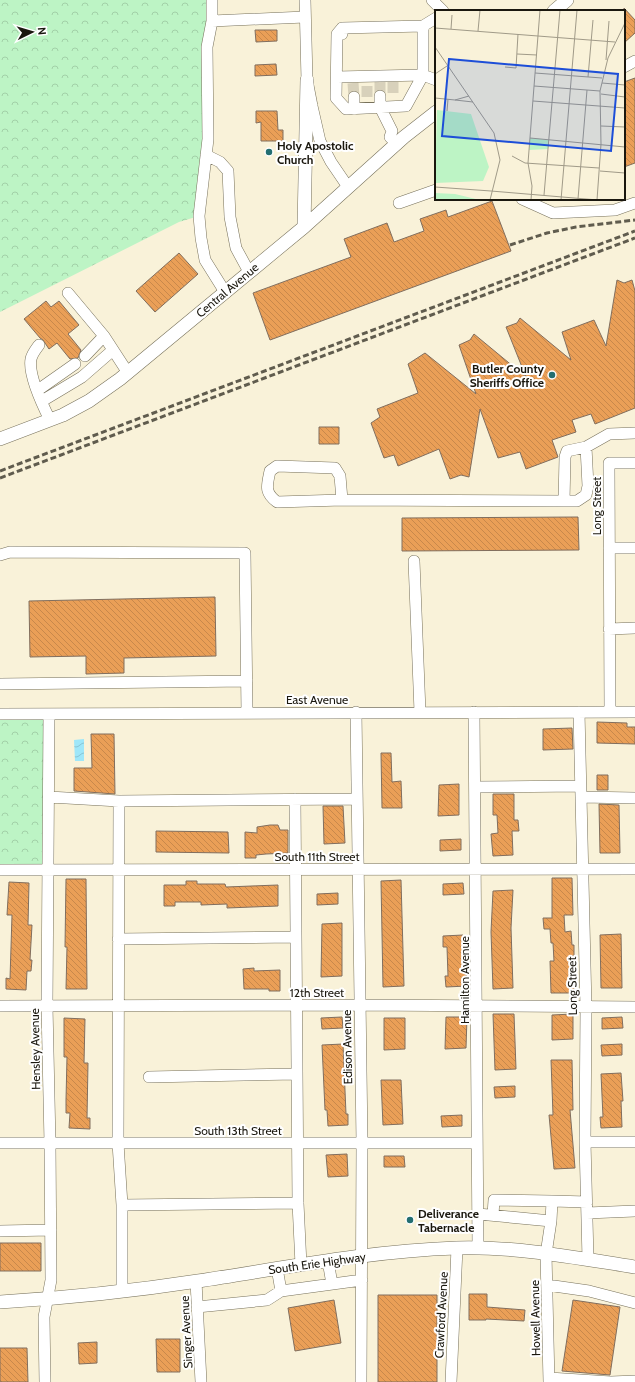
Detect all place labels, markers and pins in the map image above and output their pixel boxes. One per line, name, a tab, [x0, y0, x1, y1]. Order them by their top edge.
place label: Holy Apostolic Church	[277, 138, 354, 167]
marker: Holy Apostolic Church	[264, 147, 274, 157]
place label: Butler County Sheriffs Office	[470, 361, 545, 390]
marker: Butler County Sheriffs Office	[547, 370, 557, 380]
place label: Deliverance Tabernacle	[418, 1206, 479, 1235]
marker: Deliverance Tabernacle	[405, 1215, 415, 1225]

